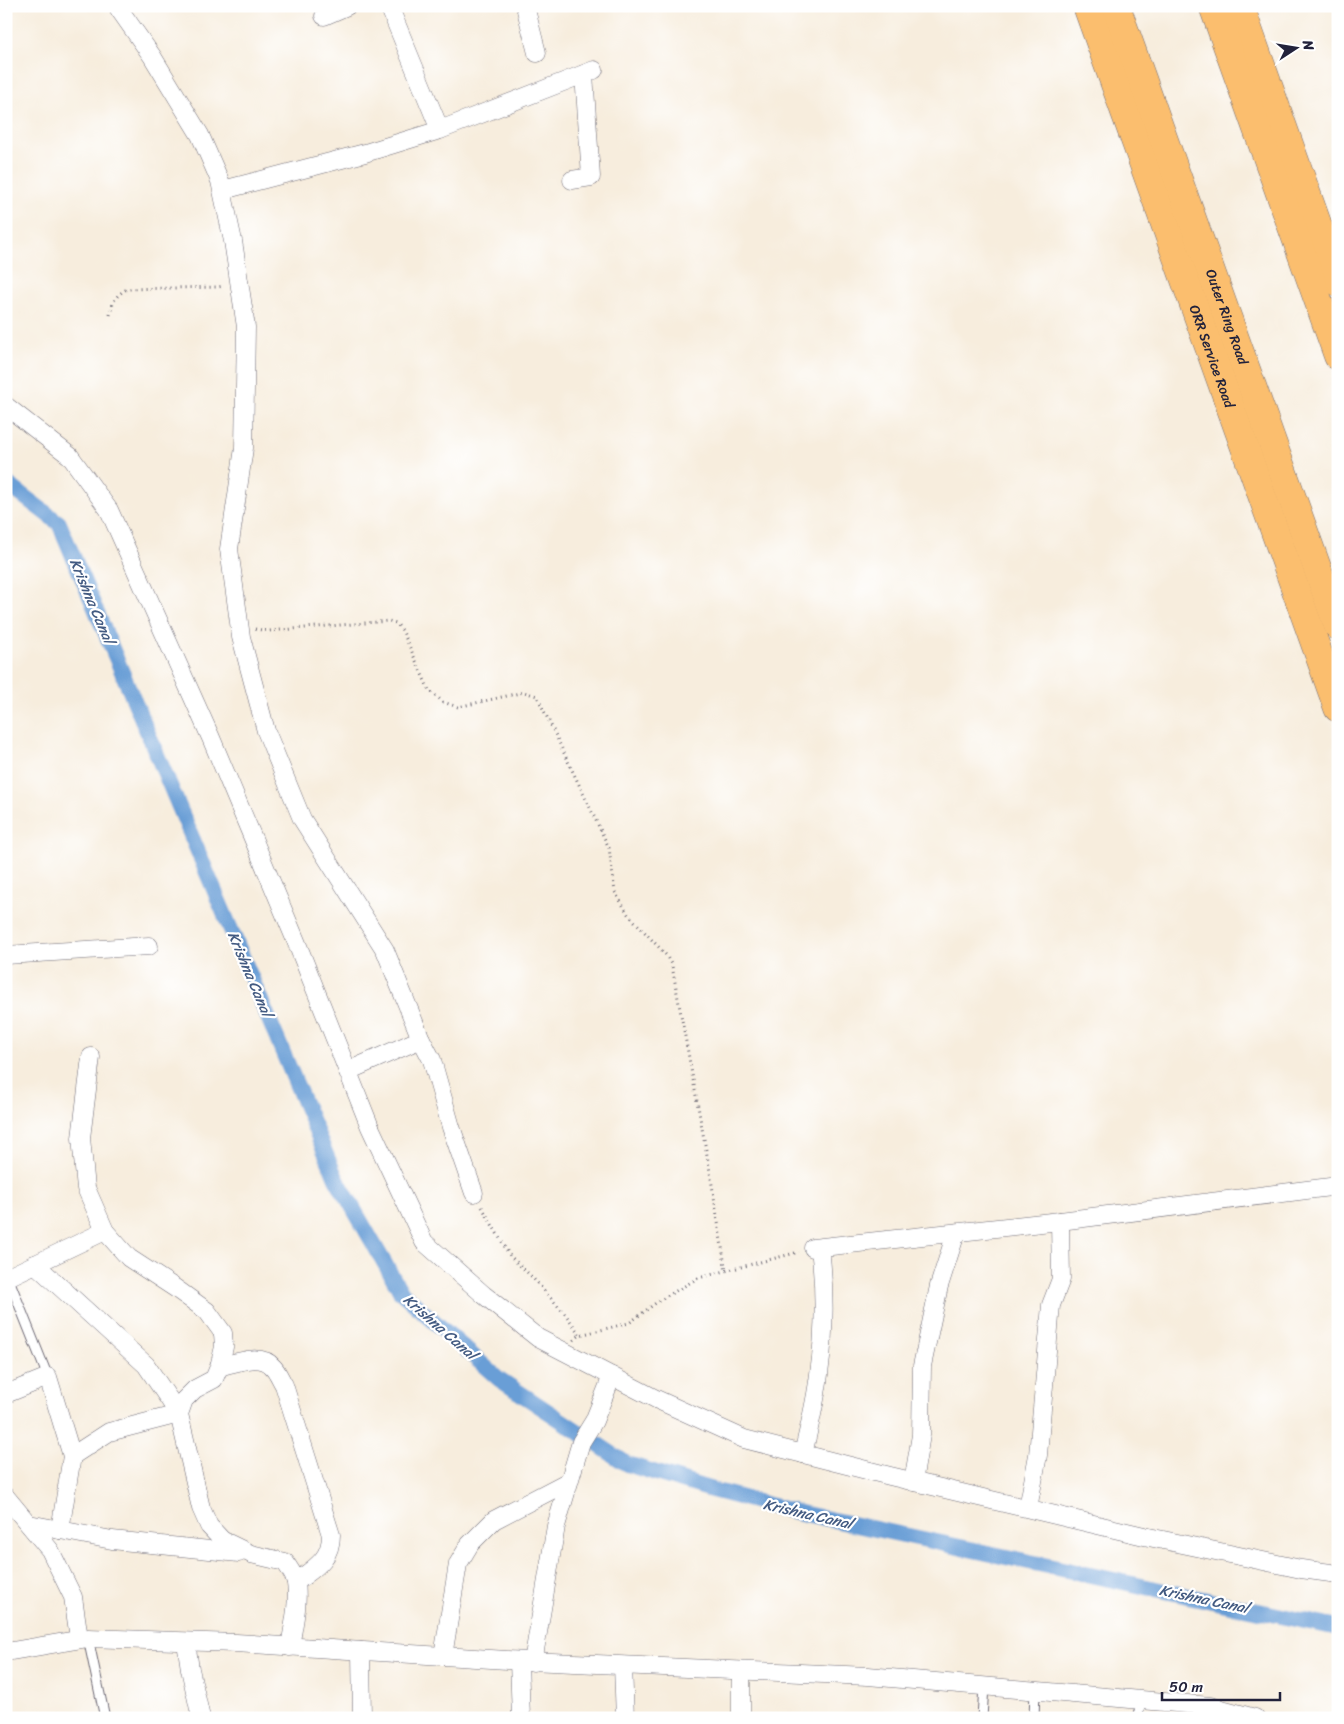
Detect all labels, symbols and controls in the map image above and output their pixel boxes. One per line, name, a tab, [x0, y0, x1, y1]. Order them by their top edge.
north arrow	[1272, 22, 1322, 72]
text: N	[1295, 37, 1322, 53]
street label: Outer Ring Road	[1198, 266, 1256, 370]
street label: ORR Service Road	[1182, 301, 1242, 413]
water label: Krishna Canal	[62, 554, 123, 651]
water label: Krishna Canal	[220, 927, 281, 1024]
water label: Krishna Canal	[397, 1288, 485, 1369]
water label: Krishna Canal	[761, 1491, 859, 1538]
water label: Krishna Canal	[1157, 1577, 1255, 1622]
scale bar	[1162, 1669, 1279, 1701]
text: 50 m	[1169, 1674, 1204, 1700]

